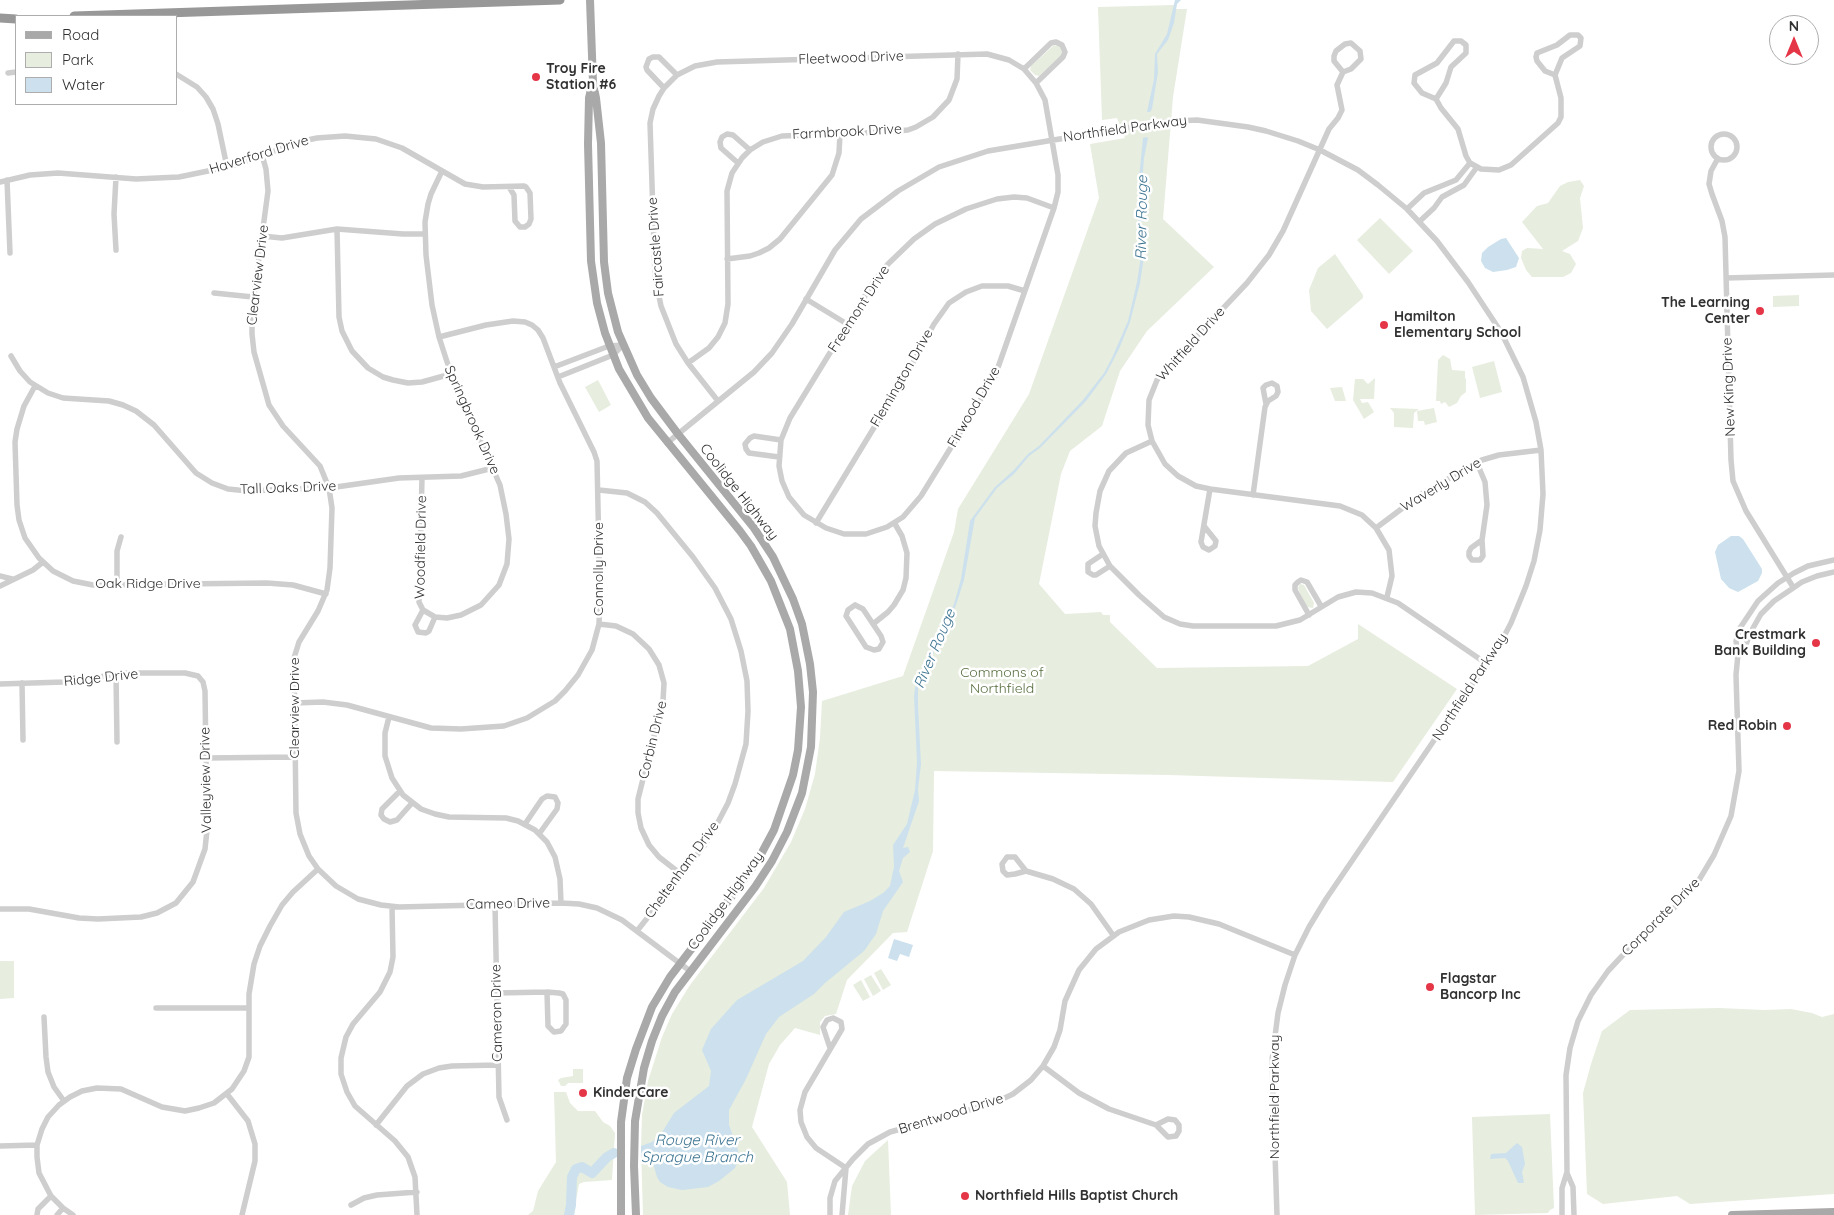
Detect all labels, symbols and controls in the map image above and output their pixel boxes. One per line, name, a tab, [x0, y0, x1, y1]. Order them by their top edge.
legend	[15, 15, 178, 105]
north arrow	[1769, 15, 1819, 65]
text: N	[1789, 17, 1799, 35]
text: Road	[62, 25, 99, 44]
street label: Fleetwood Drive	[798, 48, 904, 68]
text: Park	[62, 50, 94, 69]
place label: Troy Fire Station #6	[546, 61, 616, 94]
marker: Troy Fire Station #6	[530, 71, 542, 83]
text: Water	[62, 75, 105, 94]
street label: Northfield Parkway	[1062, 112, 1188, 146]
street label: Farmbrook Drive	[792, 121, 902, 143]
street label: Haverford Drive	[207, 132, 311, 178]
water label: River Rouge	[1132, 176, 1152, 260]
street label: Faircastle Drive	[644, 197, 668, 297]
street label: Clearview Drive	[244, 224, 272, 326]
street label: Freemont Drive	[825, 262, 893, 356]
place label: The Learning Center	[1661, 295, 1750, 328]
street label: Whitfield Drive	[1153, 303, 1229, 385]
marker: The Learning Center	[1754, 305, 1766, 317]
place label: Hamilton Elementary School	[1394, 309, 1521, 342]
marker: Hamilton Elementary School	[1378, 319, 1390, 331]
street label: Flemington Drive	[867, 326, 937, 430]
street label: New King Drive	[1719, 337, 1739, 437]
street label: Springbrook Drive	[441, 363, 503, 477]
street label: Firwood Drive	[944, 364, 1004, 450]
street label: Coolidge Highway	[696, 440, 782, 544]
street label: Waverly Drive	[1398, 454, 1484, 516]
street label: Tall Oaks Drive	[239, 478, 337, 498]
street label: Woodfield Drive	[412, 495, 430, 599]
street label: Connolly Drive	[591, 522, 607, 616]
street label: Oak Ridge Drive	[95, 576, 201, 592]
water label: River Rouge	[910, 607, 960, 691]
place label: Crestmark Bank Building	[1714, 627, 1806, 660]
street label: Northfield Parkway	[1429, 630, 1511, 744]
marker: Crestmark Bank Building	[1810, 637, 1822, 649]
street label: Clearview Drive	[287, 657, 303, 759]
park label: Commons of Northfield	[960, 665, 1044, 698]
street label: Ridge Drive	[63, 666, 139, 690]
street label: Corbin Drive	[635, 699, 671, 781]
place label: Red Robin	[1708, 718, 1777, 734]
marker: Red Robin	[1781, 720, 1793, 732]
street label: Valleyview Drive	[197, 727, 215, 833]
street label: Cheltenham Drive	[641, 818, 723, 922]
street label: Coolidge Highway	[685, 848, 767, 954]
street label: Corporate Drive	[1618, 874, 1704, 960]
street label: Cameo Drive	[466, 895, 550, 913]
street label: Cameron Drive	[488, 964, 506, 1062]
place label: Flagstar Bancorp Inc	[1440, 971, 1521, 1004]
marker: Flagstar Bancorp Inc	[1424, 981, 1436, 993]
street label: Northfield Parkway	[1267, 1035, 1283, 1159]
place label: KinderCare	[593, 1085, 669, 1101]
marker: KinderCare	[577, 1087, 589, 1099]
street label: Brentwood Drive	[896, 1090, 1006, 1138]
water label: Rouge River Sprague Branch	[641, 1131, 753, 1166]
place label: Northfield Hills Baptist Church	[975, 1188, 1178, 1204]
marker: Northfield Hills Baptist Church	[959, 1190, 971, 1202]

